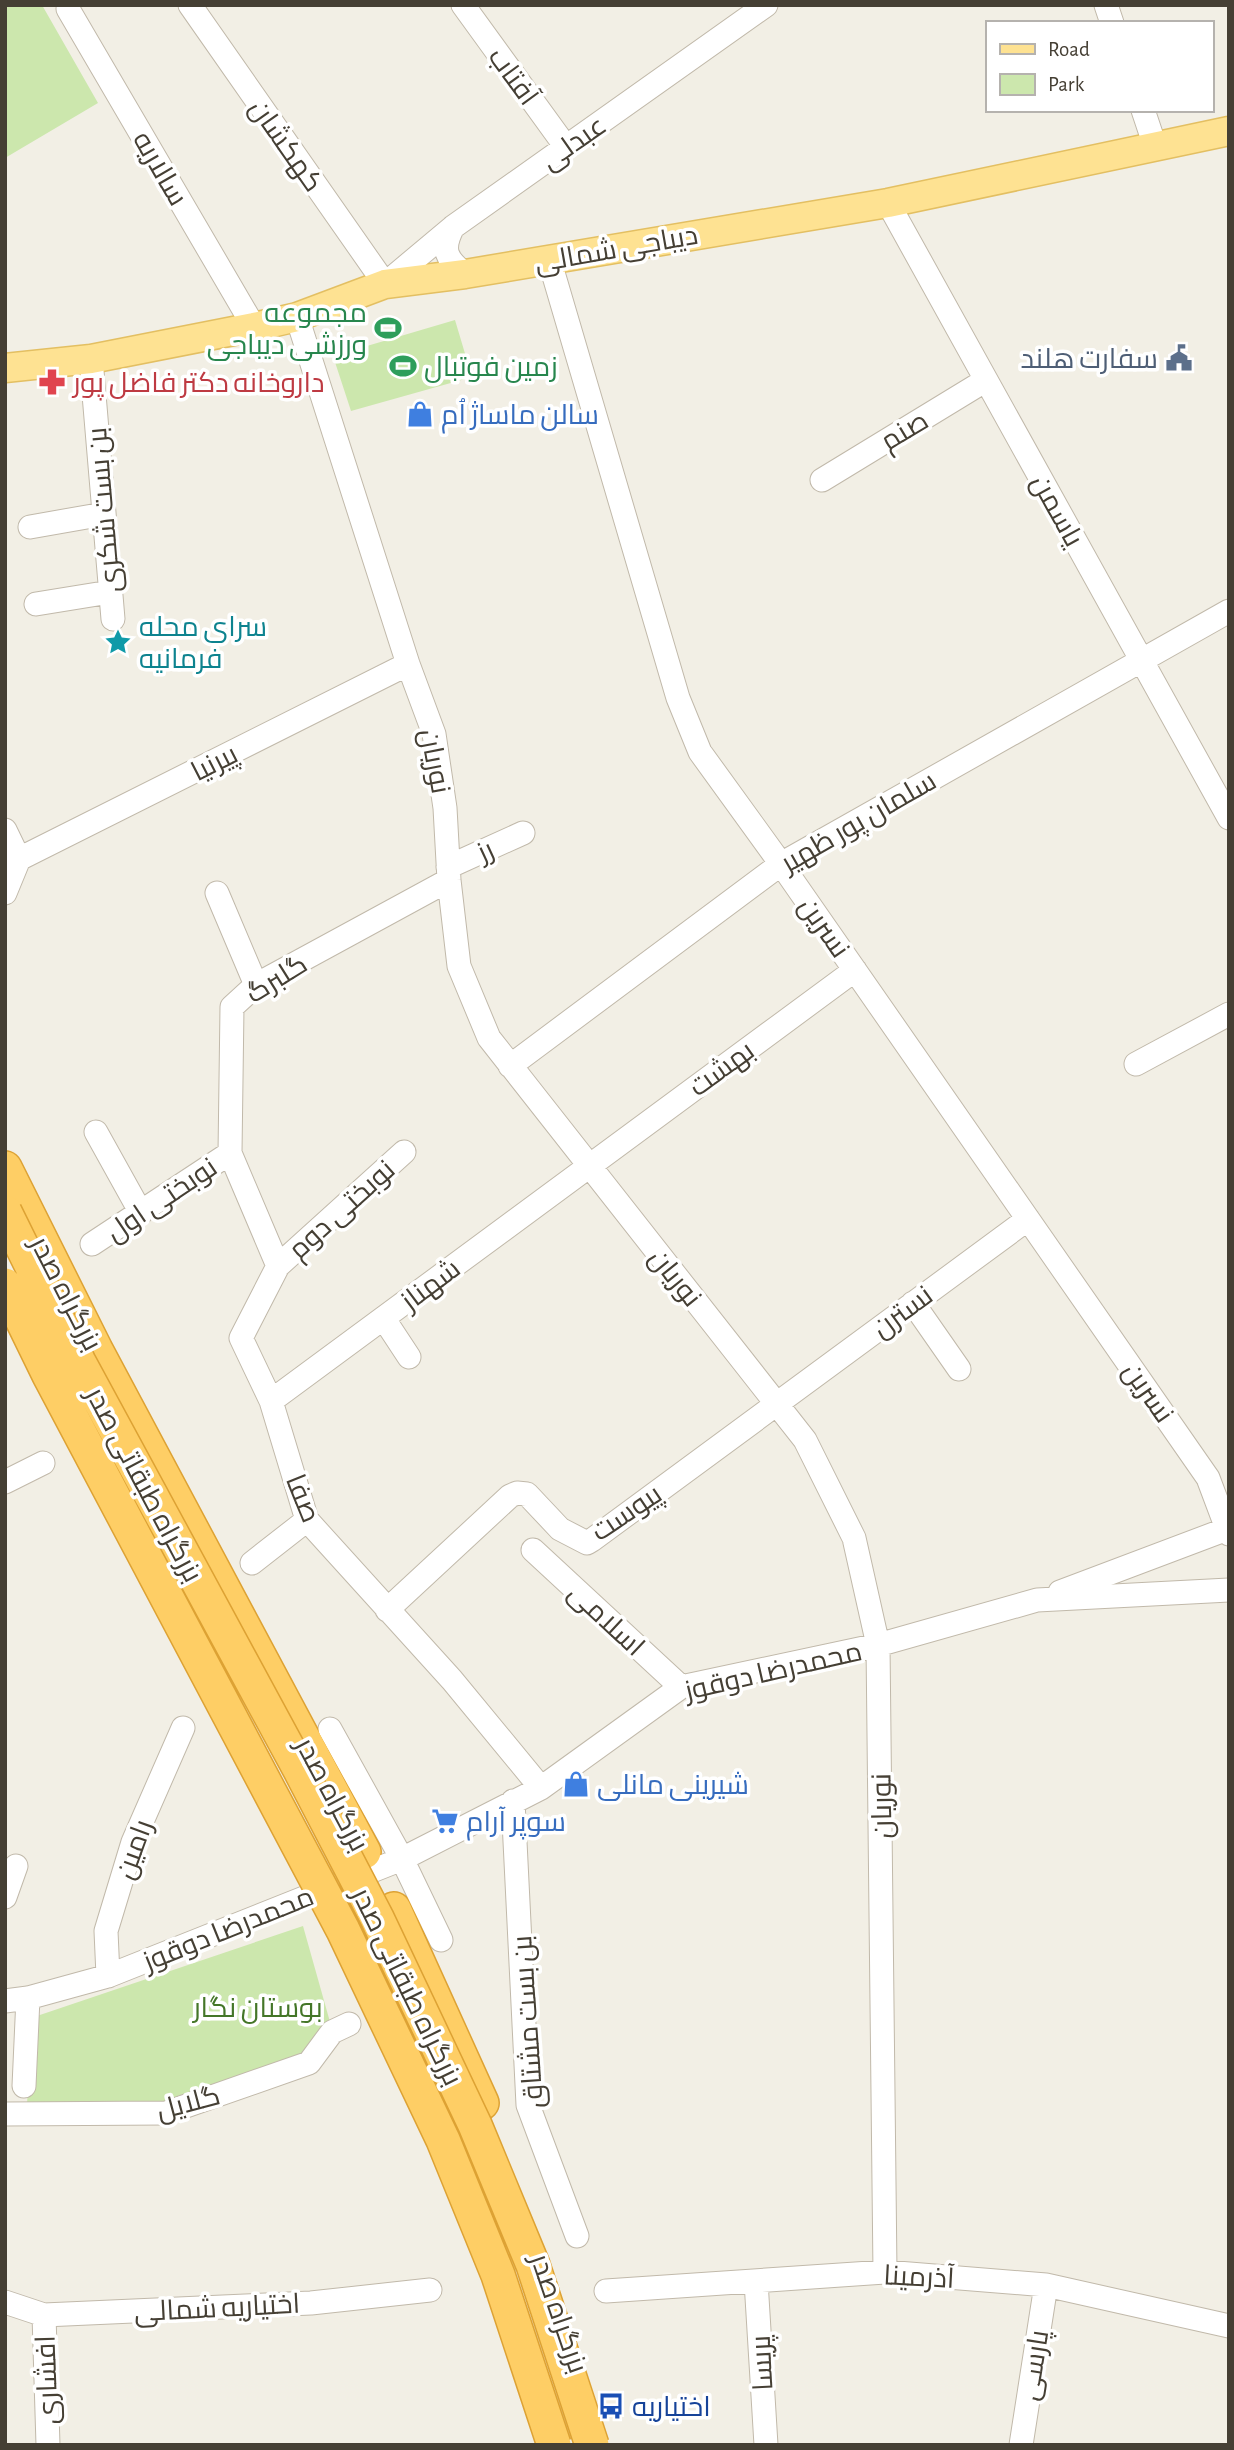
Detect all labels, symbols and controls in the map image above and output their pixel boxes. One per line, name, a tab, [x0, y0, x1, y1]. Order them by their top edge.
legend	[986, 21, 1213, 112]
text: Road	[1048, 39, 1090, 60]
street label: آفتاب	[482, 42, 545, 111]
text: Park	[1048, 74, 1085, 95]
street label: کهکشان	[243, 94, 328, 198]
street label: عبدلی	[537, 111, 612, 177]
street label: سالاریه	[127, 127, 192, 211]
street label: دیباجی شمالی	[532, 221, 700, 279]
place label: مجموعه ورزشی دیباجی	[207, 300, 367, 361]
sports icon: مجموعه ورزشی دیباجی	[373, 313, 403, 343]
public building icon: سفارت هلند	[1164, 343, 1194, 373]
place label: سفارت هلند	[1020, 346, 1158, 374]
sports icon: زمین فوتبال	[388, 351, 418, 381]
place label: زمین فوتبال	[424, 354, 558, 383]
pharmacy icon: داروخانه دکتر فاضل پور	[37, 367, 67, 397]
place label: داروخانه دکتر فاضل پور	[71, 370, 324, 401]
place label: سالن ماساژ اُم	[441, 398, 599, 434]
shop icon: سالن ماساژ اُم	[405, 399, 435, 429]
street label: صنم	[877, 407, 936, 460]
street label: بن بست شکرى	[83, 426, 127, 594]
street label: یاسمن	[1024, 470, 1088, 553]
place label: سرای محله فرمانیه	[139, 614, 267, 674]
place icon: سرای محله فرمانیه	[103, 627, 133, 657]
street label: نوریان	[413, 727, 454, 796]
street label: پیرنیا	[187, 740, 245, 790]
street label: سلمان پور ظهیر	[775, 767, 943, 882]
street label: رز	[471, 836, 498, 868]
street label: نسرین	[792, 893, 854, 964]
street label: گلبرگ	[242, 950, 313, 1009]
street label: بهشت	[684, 1036, 760, 1103]
street label: نوبختی اول	[102, 1154, 223, 1249]
street label: نوبختی دوم	[284, 1156, 403, 1268]
street label: بزرگراه صدر	[24, 1230, 106, 1356]
street label: نوریان	[642, 1244, 706, 1313]
street label: شهناز	[394, 1254, 466, 1318]
street label: نسترن	[868, 1282, 939, 1344]
street label: نسرین	[1116, 1358, 1178, 1429]
street label: بزرگراه طبقاتی صدر	[78, 1381, 206, 1588]
street label: صفا	[280, 1471, 324, 1527]
street label: پیوست	[587, 1480, 669, 1550]
street label: اسلامی	[562, 1579, 649, 1663]
street label: محمدرضا دوقوز	[680, 1638, 865, 1706]
street label: بزرگراه صدر	[289, 1732, 373, 1856]
shop icon: شیرینی مانلی	[561, 1769, 591, 1799]
place label: شیرینی مانلی	[597, 1771, 749, 1801]
street label: نوریان	[868, 1773, 899, 1839]
supermarket icon: سوپر آرام	[430, 1806, 460, 1836]
place label: سوپر آرام	[466, 1806, 566, 1841]
street label: رامین	[111, 1816, 159, 1883]
street label: بزرگراه طبقاتی صدر	[344, 1882, 466, 2091]
street label: محمدرضا دوقوز	[138, 1883, 318, 1978]
street label: بن بست مشتاق	[508, 1934, 550, 2109]
park label: بوستان نگار	[191, 1995, 323, 2024]
street label: گلایل	[154, 2082, 224, 2127]
street label: بزرگراه صدر	[524, 2248, 592, 2377]
street label: آذرمینا	[883, 2259, 956, 2294]
street label: اختیاریه شمالی	[133, 2290, 301, 2328]
street label: پارسی	[1016, 2328, 1057, 2403]
street label: پریسا	[748, 2334, 781, 2391]
street label: افشاری	[31, 2335, 65, 2425]
bus stop icon: اختیاریه	[596, 2391, 626, 2421]
place label: اختیاریه	[632, 2394, 711, 2422]

